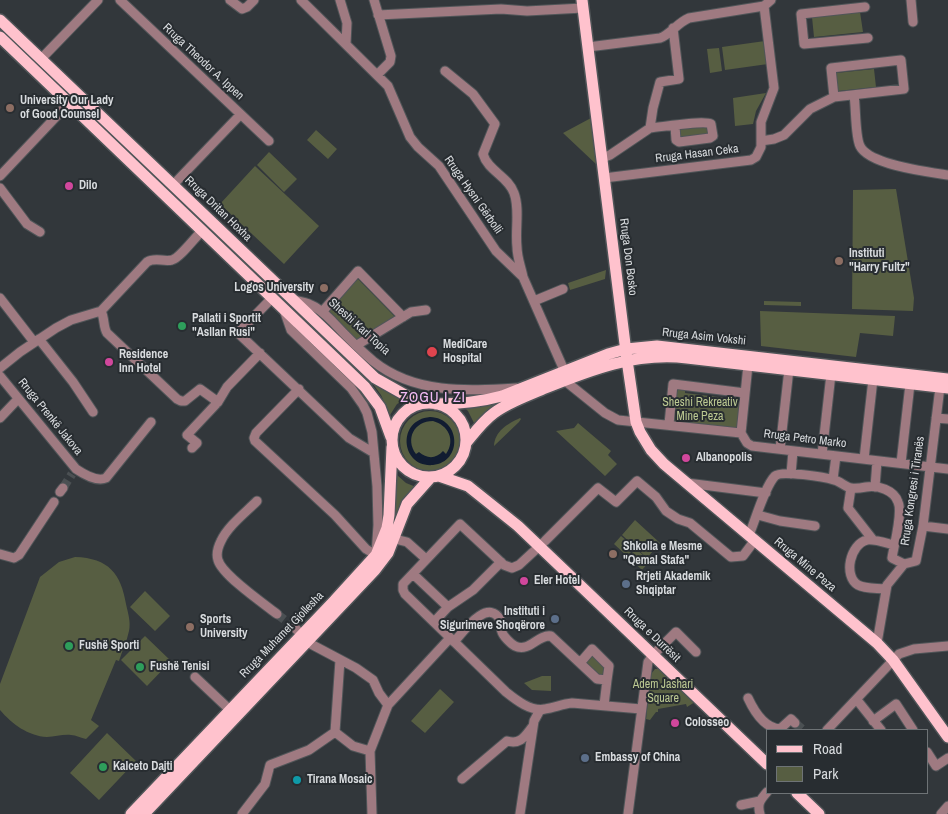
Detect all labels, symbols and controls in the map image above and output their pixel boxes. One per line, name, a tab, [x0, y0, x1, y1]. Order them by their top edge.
street label: Rruga Theodor A. Ippen	[159, 21, 247, 103]
place label: University Our Lady of Good Counsel	[20, 94, 114, 122]
marker: University Our Lady of Good Counsel	[4, 102, 16, 114]
street label: Rruga Hasan Ceka	[655, 142, 739, 166]
street label: Rruga Hysni Gërbolli	[441, 153, 505, 237]
street label: Rruga Dritan Hoxha	[182, 173, 254, 245]
place label: Dilo	[79, 179, 98, 193]
marker: Dilo	[63, 180, 75, 192]
street label: Rruga Don Bosko	[616, 218, 640, 296]
place label: Instituti "Harry Fultz"	[849, 247, 910, 275]
marker: Instituti "Harry Fultz"	[833, 255, 845, 267]
place label: Logos University	[234, 281, 314, 295]
marker: Logos University	[318, 282, 330, 294]
street label: Sheshi Karl Topia	[325, 296, 393, 358]
place label: Pallati i Sportit "Asllan Rusi"	[192, 312, 261, 340]
marker: Pallati i Sportit "Asllan Rusi"	[176, 320, 188, 332]
street label: Rruga Asim Vokshi	[661, 325, 747, 349]
place label: MediCare Hospital	[443, 338, 487, 366]
marker: MediCare Hospital	[425, 345, 439, 359]
place label: Residence Inn Hotel	[119, 348, 168, 376]
marker: Residence Inn Hotel	[103, 356, 115, 368]
street label: Rruga Prenkë Jakova	[15, 376, 85, 458]
district label: ZOGU I ZI	[399, 389, 467, 407]
park label: Sheshi Rekreativ Mine Peza	[662, 396, 738, 424]
street label: Rruga Petro Marko	[763, 427, 847, 451]
street label: Rruga Kongresi i Tiranës	[898, 435, 928, 547]
place label: Albanopolis	[696, 451, 752, 465]
marker: Albanopolis	[680, 452, 692, 464]
street label: Rruga Mine Peza	[771, 535, 839, 595]
place label: Shkolla e Mesme "Qemal Stafa"	[623, 540, 702, 568]
marker: Shkolla e Mesme "Qemal Stafa"	[607, 548, 619, 560]
place label: Rrjeti Akademik Shqiptar	[636, 570, 710, 598]
place label: Eler Hotel	[534, 574, 580, 588]
marker: Eler Hotel	[518, 575, 530, 587]
marker: Rrjeti Akademik Shqiptar	[620, 578, 632, 590]
street label: Rruga Muhamet Gjollesha	[237, 589, 327, 681]
place label: Instituti i Sigurimeve Shoqërore	[440, 605, 545, 633]
street label: Rruga e Durrësit	[621, 605, 683, 665]
place label: Sports University	[200, 613, 248, 641]
marker: Instituti i Sigurimeve Shoqërore	[549, 613, 561, 625]
marker: Sports University	[184, 621, 196, 633]
place label: Fushë Sporti	[79, 639, 139, 653]
marker: Fushë Sporti	[63, 640, 75, 652]
place label: Fushë Tenisi	[150, 660, 209, 674]
marker: Fushë Tenisi	[134, 661, 146, 673]
park label: Adem Jashari Square	[633, 678, 693, 706]
place label: Colosseo	[685, 716, 729, 730]
marker: Colosseo	[669, 717, 681, 729]
legend	[766, 729, 928, 794]
text: Road	[813, 738, 842, 759]
place label: Embassy of China	[595, 751, 680, 765]
marker: Embassy of China	[579, 752, 591, 764]
place label: Kalceto Dajti	[113, 760, 173, 774]
marker: Kalceto Dajti	[97, 761, 109, 773]
text: Park	[813, 763, 838, 784]
place label: Tirana Mosaic	[307, 773, 372, 787]
marker: Tirana Mosaic	[291, 774, 303, 786]

